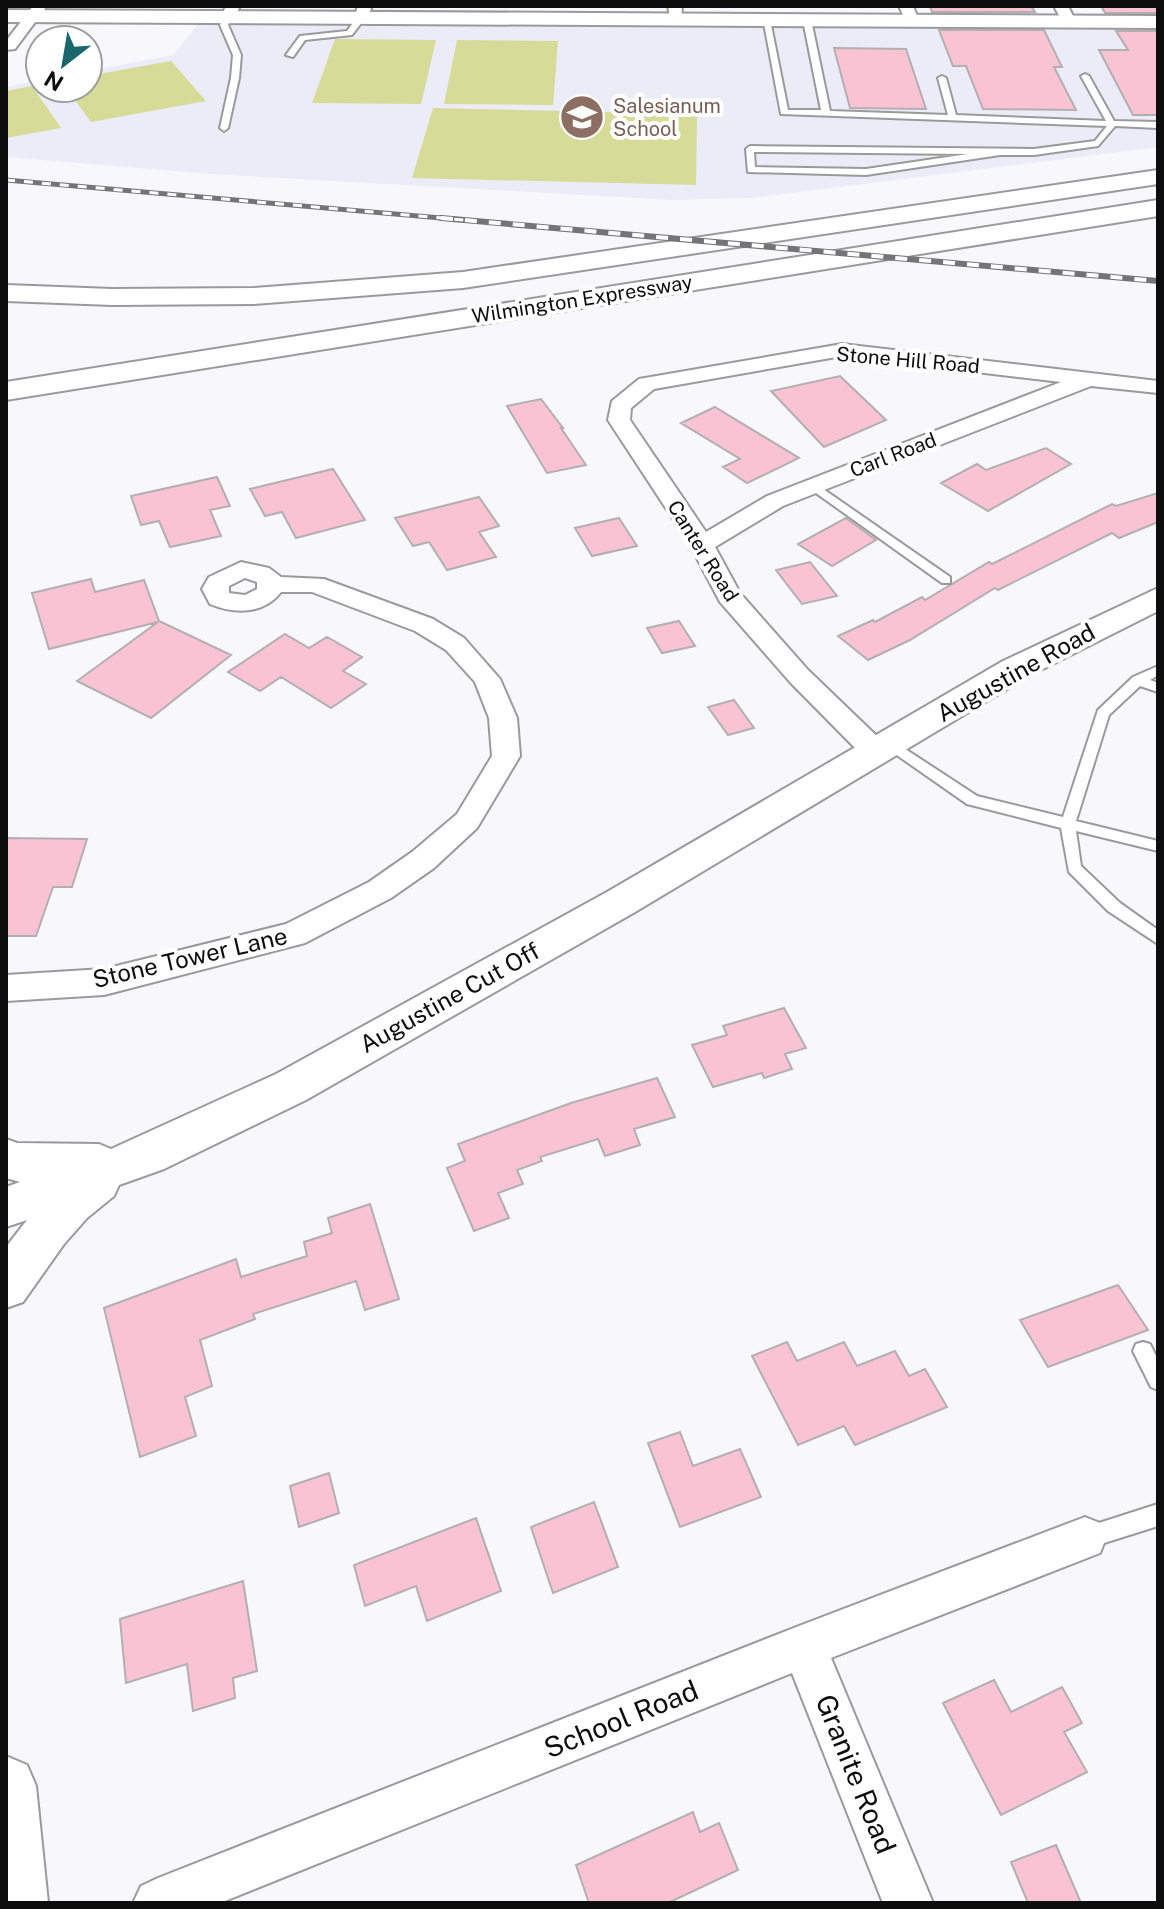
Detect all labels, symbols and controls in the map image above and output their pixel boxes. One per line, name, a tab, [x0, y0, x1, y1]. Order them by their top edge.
north arrow	[24, 24, 104, 104]
text: N	[40, 66, 68, 97]
school or university icon: Salesianum School	[558, 93, 606, 141]
place label: Salesianum School	[613, 94, 721, 141]
street label: Wilmington Expressway	[470, 270, 694, 328]
street label: Stone Hill Road	[835, 342, 981, 378]
street label: Carl Road	[846, 428, 940, 482]
street label: Canter Road	[662, 496, 744, 606]
street label: Augustine Road	[932, 617, 1099, 727]
street label: Stone Tower Lane	[90, 921, 290, 993]
street label: Augustine Cut Off	[355, 936, 544, 1058]
street label: School Road	[539, 1673, 703, 1764]
street label: Granite Road	[810, 1689, 903, 1858]

